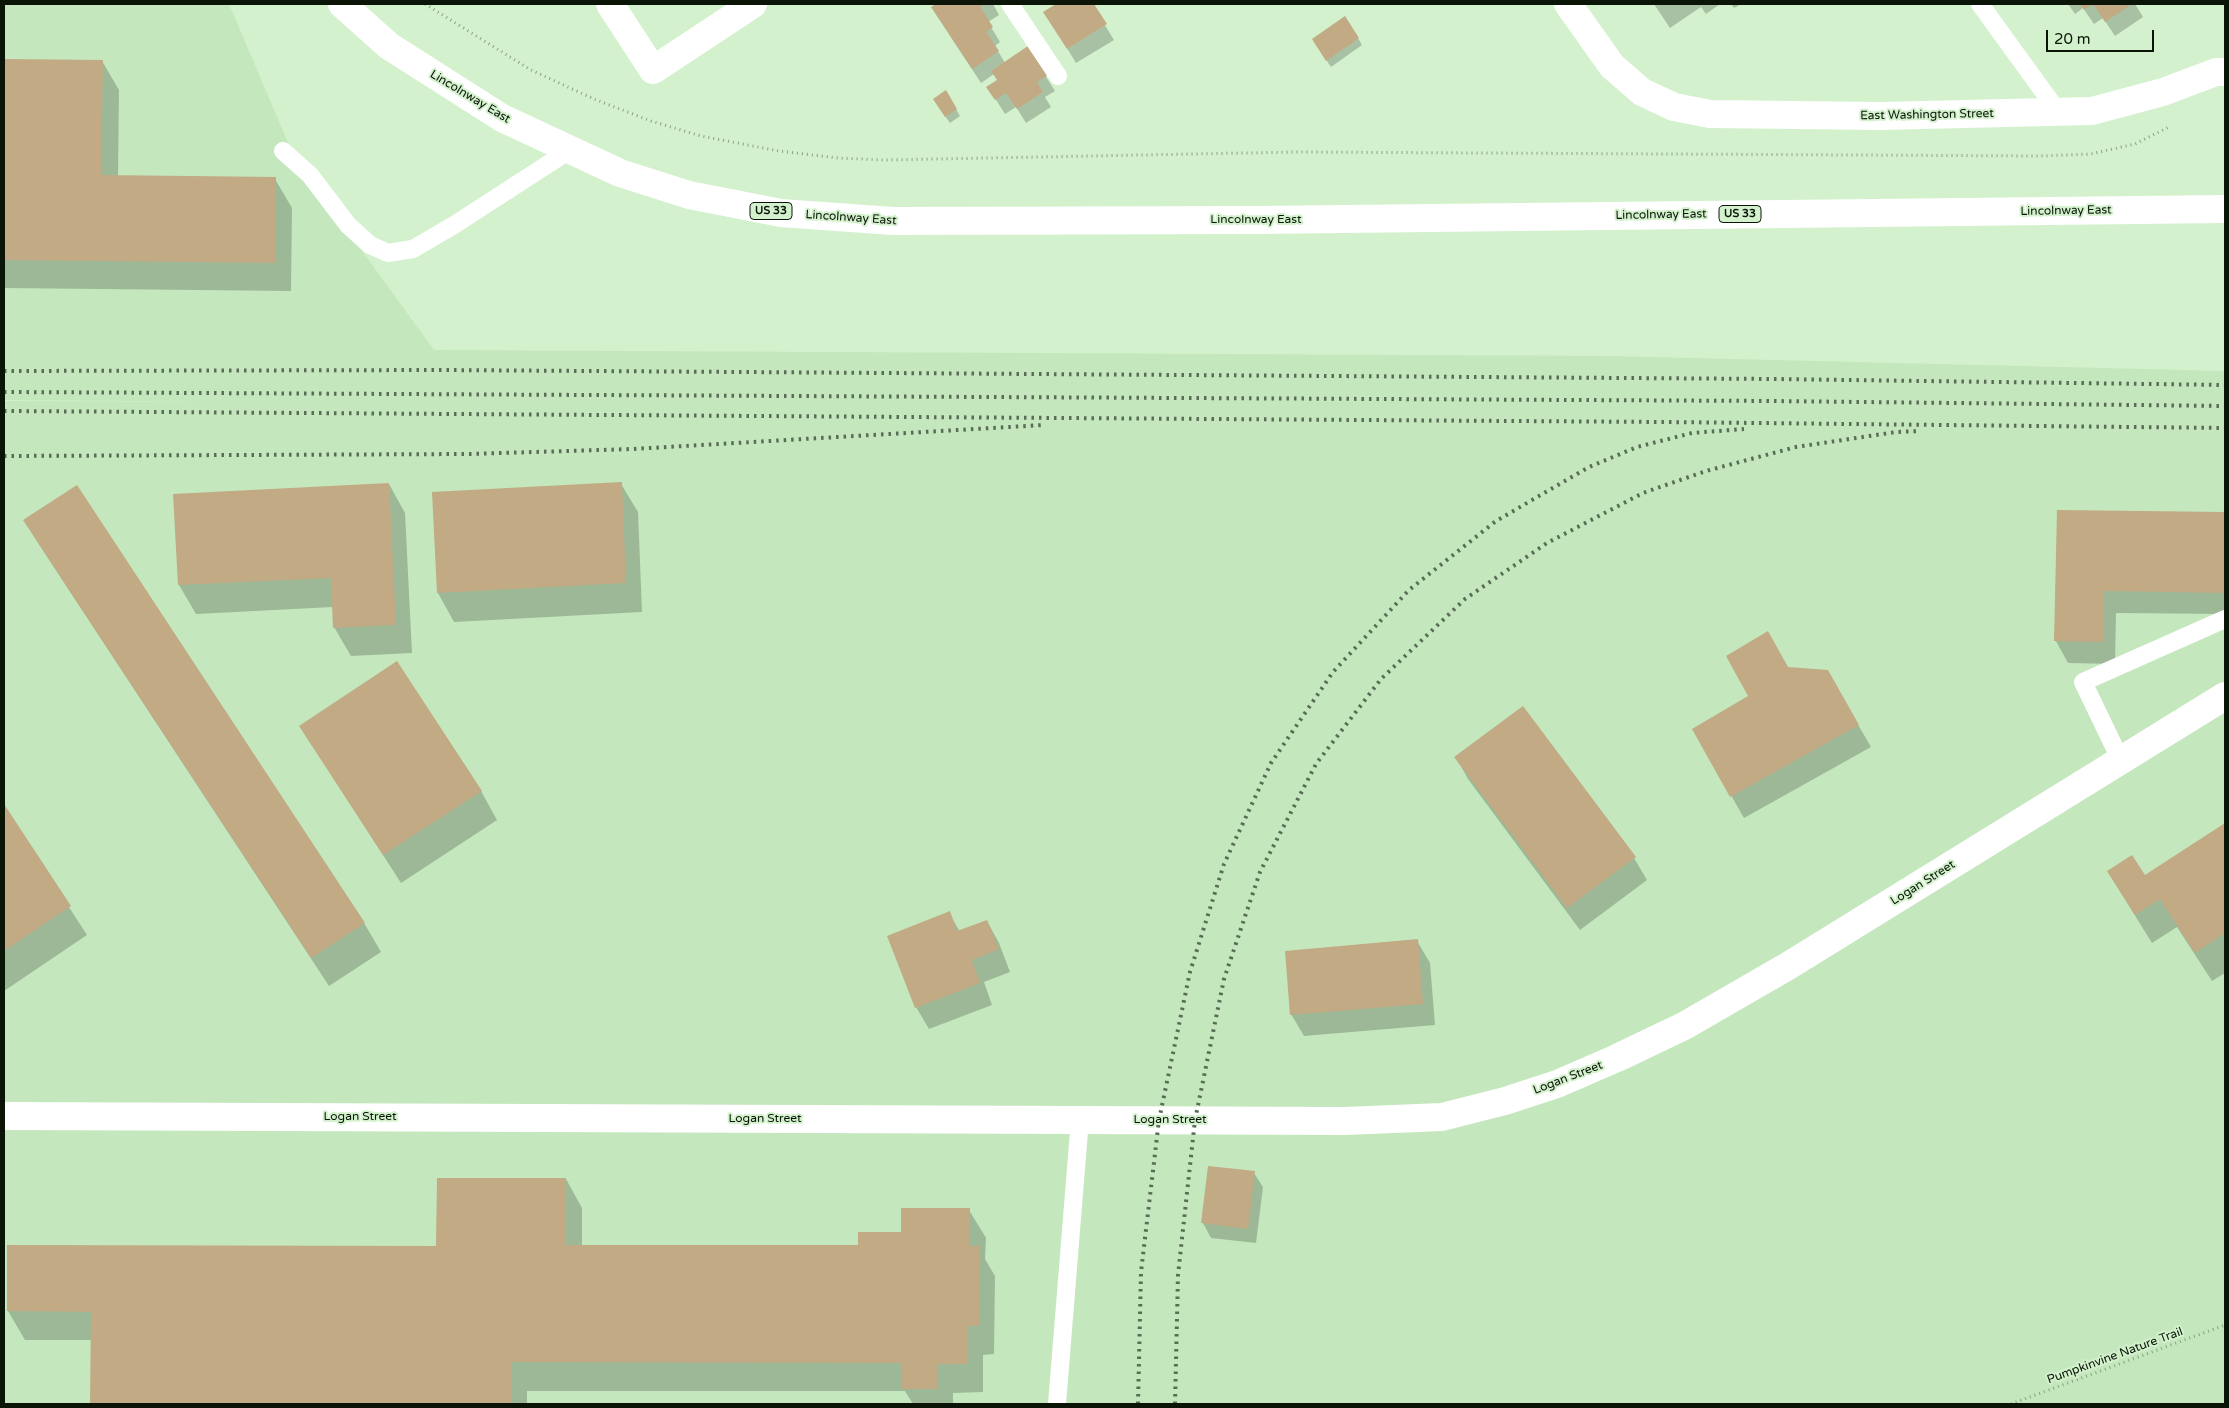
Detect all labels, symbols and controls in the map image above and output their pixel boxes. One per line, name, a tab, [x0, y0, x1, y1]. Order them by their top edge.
scale bar	[2049, 20, 2156, 52]
text: 20 m	[2054, 30, 2091, 48]
street label: Lincolnway East	[427, 67, 513, 127]
street label: East Washington Street	[1860, 107, 1994, 123]
road number: US 33	[750, 202, 792, 220]
street label: Lincolnway East	[2020, 203, 2112, 219]
road number: US 33	[1719, 205, 1761, 222]
street label: Lincolnway East	[1615, 207, 1707, 223]
street label: Lincolnway East	[805, 208, 897, 228]
street label: Lincolnway East	[1210, 213, 1302, 227]
street label: Logan Street	[1888, 857, 1958, 909]
street label: Logan Street	[1531, 1058, 1605, 1098]
street label: Logan Street	[323, 1110, 397, 1124]
street label: Logan Street	[728, 1112, 802, 1126]
street label: Logan Street	[1133, 1113, 1207, 1127]
street label: Pumpkinvine Nature Trail	[2045, 1325, 2185, 1387]

